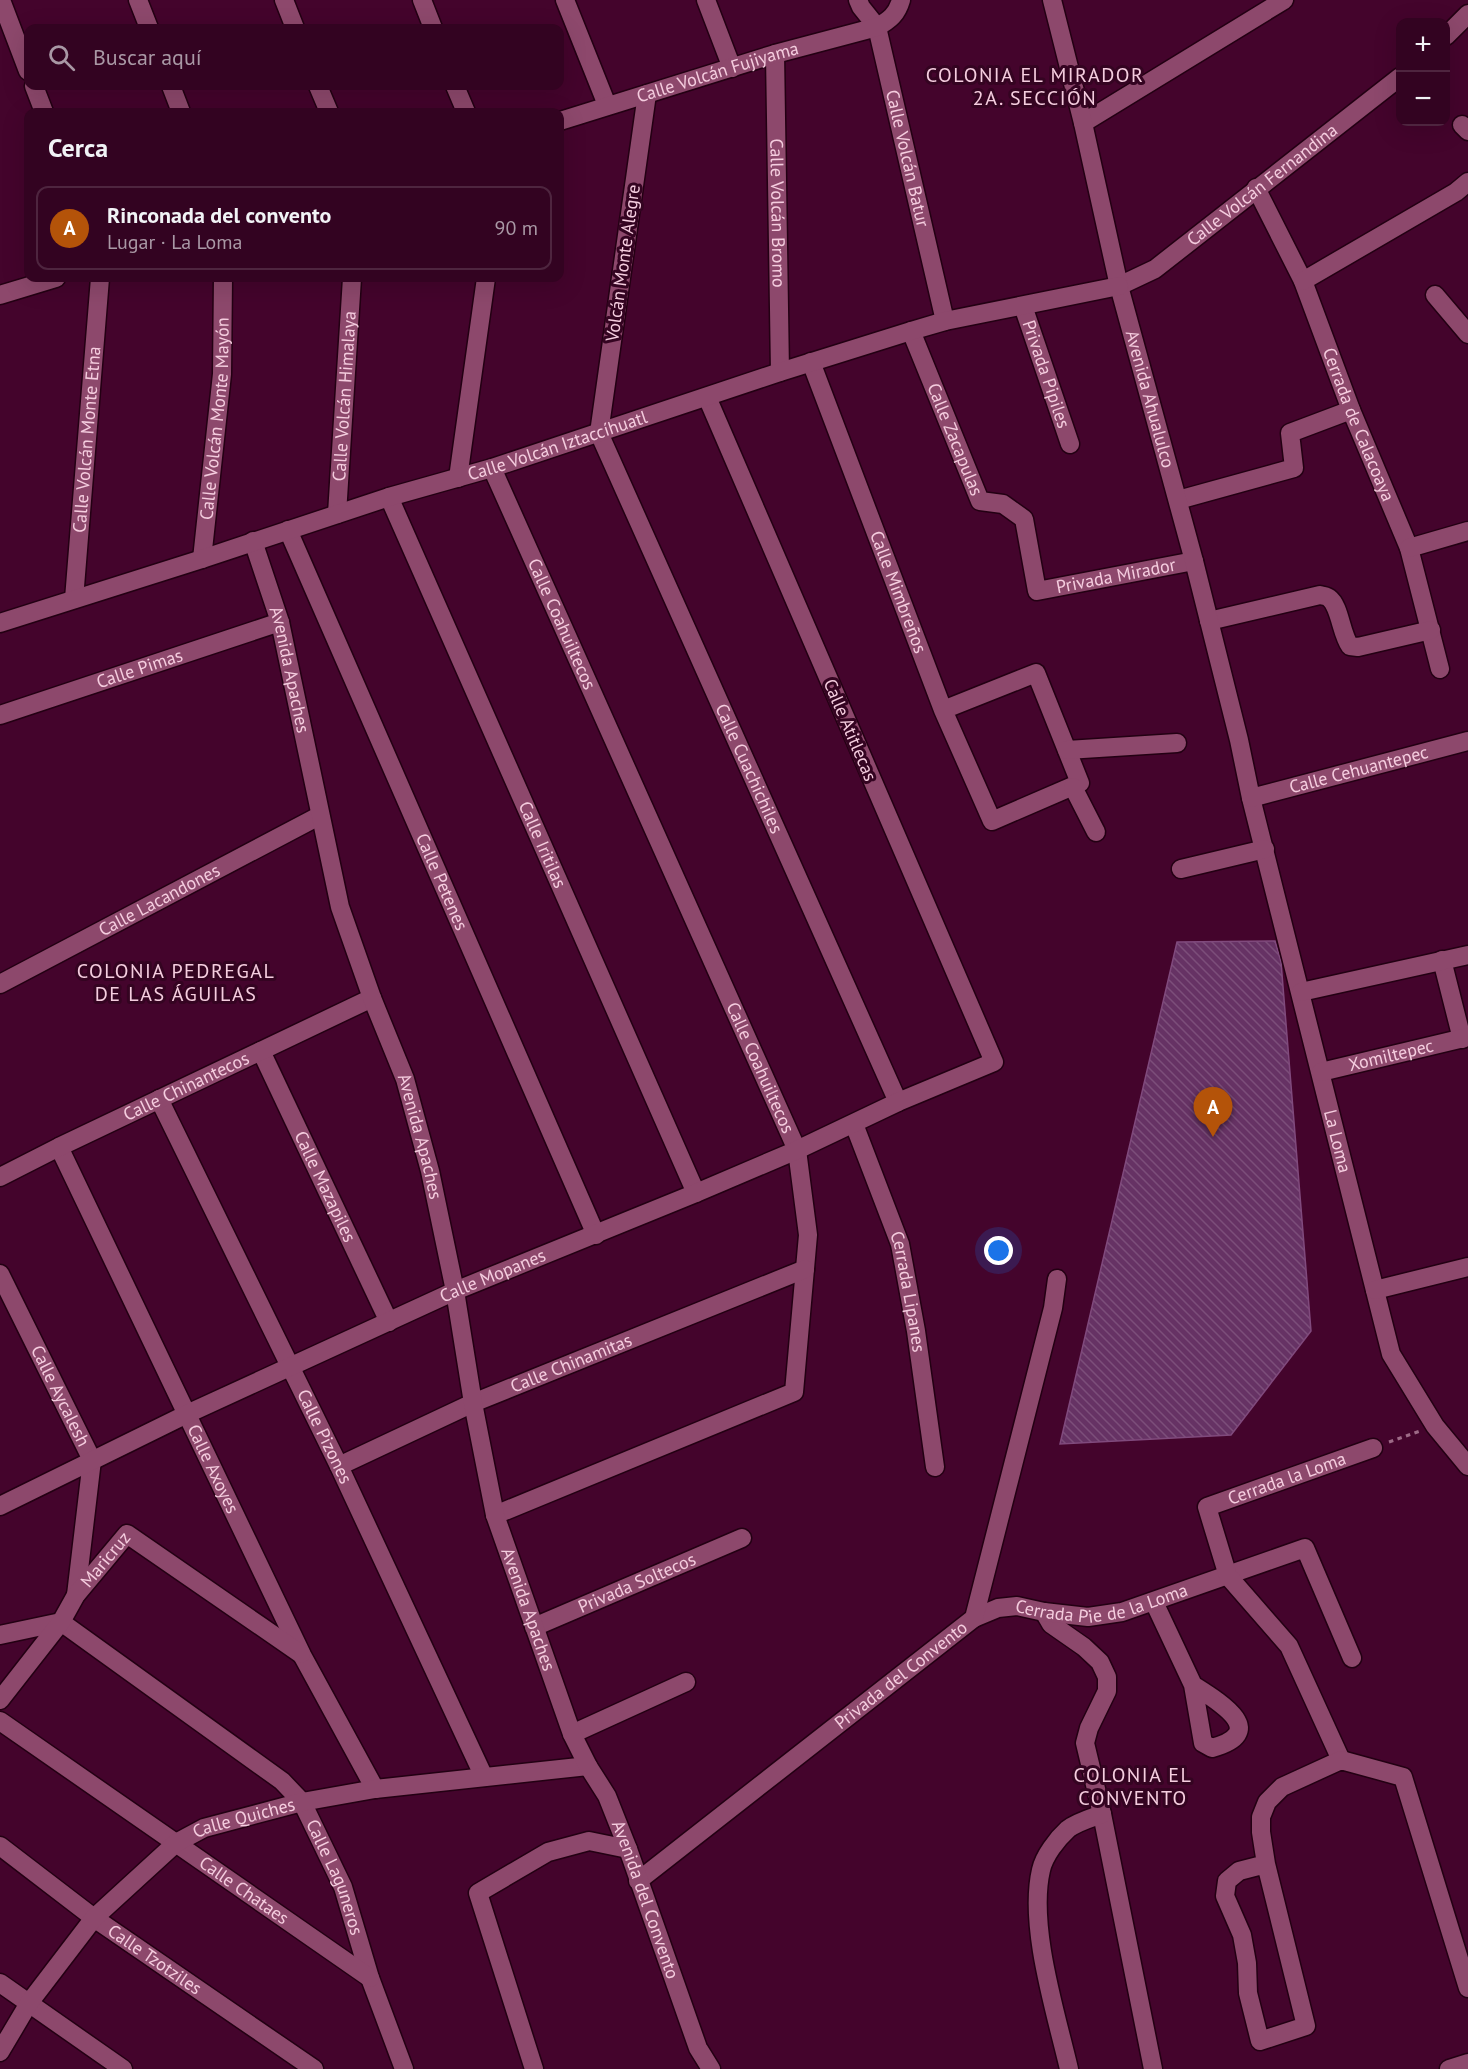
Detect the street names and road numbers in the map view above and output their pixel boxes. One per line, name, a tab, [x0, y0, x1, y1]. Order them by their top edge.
street label: Calle Volcán Fujiyama	[634, 36, 801, 107]
street label: Calle Volcán Batur	[881, 87, 935, 229]
street label: Calle Volcán Fernandina	[1182, 118, 1342, 251]
street label: Calle Volcán Bromo	[765, 138, 791, 288]
street label: Volcán Monte Alegre	[600, 183, 645, 344]
street label: Calle Volcán Himalaya	[327, 310, 361, 482]
street label: Calle Volcán Monte Mayón	[194, 317, 234, 521]
street label: Privada Pipiles	[1018, 317, 1076, 431]
street label: Avenida Ahualulco	[1121, 328, 1180, 470]
street label: Cerrada de Calacoaya	[1318, 344, 1400, 505]
street label: Calle Volcán Monte Etna	[67, 345, 105, 534]
street label: Calle Zacapulas	[922, 379, 989, 499]
street label: Calle Volcán Iztaccíhuatl	[465, 405, 651, 485]
street label: Calle Mimbreños	[865, 527, 932, 656]
street label: Privada Mirador	[1054, 553, 1177, 598]
street label: Calle Coahuiltecos	[523, 555, 602, 693]
street label: Avenida Apaches	[265, 603, 315, 735]
street label: Calle Pimas	[93, 643, 185, 693]
street label: Calle Atitlecas	[819, 675, 882, 784]
street label: Calle Cuachichiles	[710, 700, 788, 837]
street label: Calle Cehuantepec	[1287, 740, 1430, 798]
street label: Calle Iritilas	[514, 798, 572, 891]
street label: Calle Petenes	[411, 830, 473, 934]
street label: Calle Lacandones	[94, 858, 224, 941]
street label: Calle Coahuiltecos	[721, 998, 800, 1137]
street label: Xomiltepec	[1346, 1034, 1436, 1076]
street label: Calle Chinantecos	[119, 1046, 253, 1126]
street label: Avenida Apaches	[393, 1070, 448, 1201]
street label: La Loma	[1319, 1107, 1357, 1175]
street label: Calle Mazapiles	[289, 1127, 362, 1246]
street label: Cerrada Lipanes	[885, 1228, 931, 1354]
street label: Calle Mopanes	[436, 1243, 549, 1307]
street label: Calle Chinamitas	[507, 1328, 635, 1398]
street label: Calle Aycalesh	[26, 1341, 95, 1450]
street label: Calle Pizones	[292, 1385, 358, 1487]
street label: Calle Axoyes	[182, 1421, 245, 1517]
street label: Cerrada la Loma	[1224, 1447, 1349, 1510]
street label: Maricruz	[75, 1527, 135, 1592]
street label: Avenida Apaches	[496, 1544, 561, 1674]
street label: Privada Soltecos	[574, 1547, 699, 1618]
street label: Cerrada Pie de la Loma	[1013, 1578, 1191, 1628]
street label: Privada del Convento	[830, 1616, 972, 1734]
street label: Calle Quiches	[188, 1792, 297, 1843]
street label: Calle Laguneros	[301, 1816, 369, 1938]
street label: Avenida del Convento	[607, 1817, 685, 1982]
street label: Calle Chataes	[195, 1851, 294, 1929]
street label: Calle Tzotziles	[104, 1919, 206, 2000]

